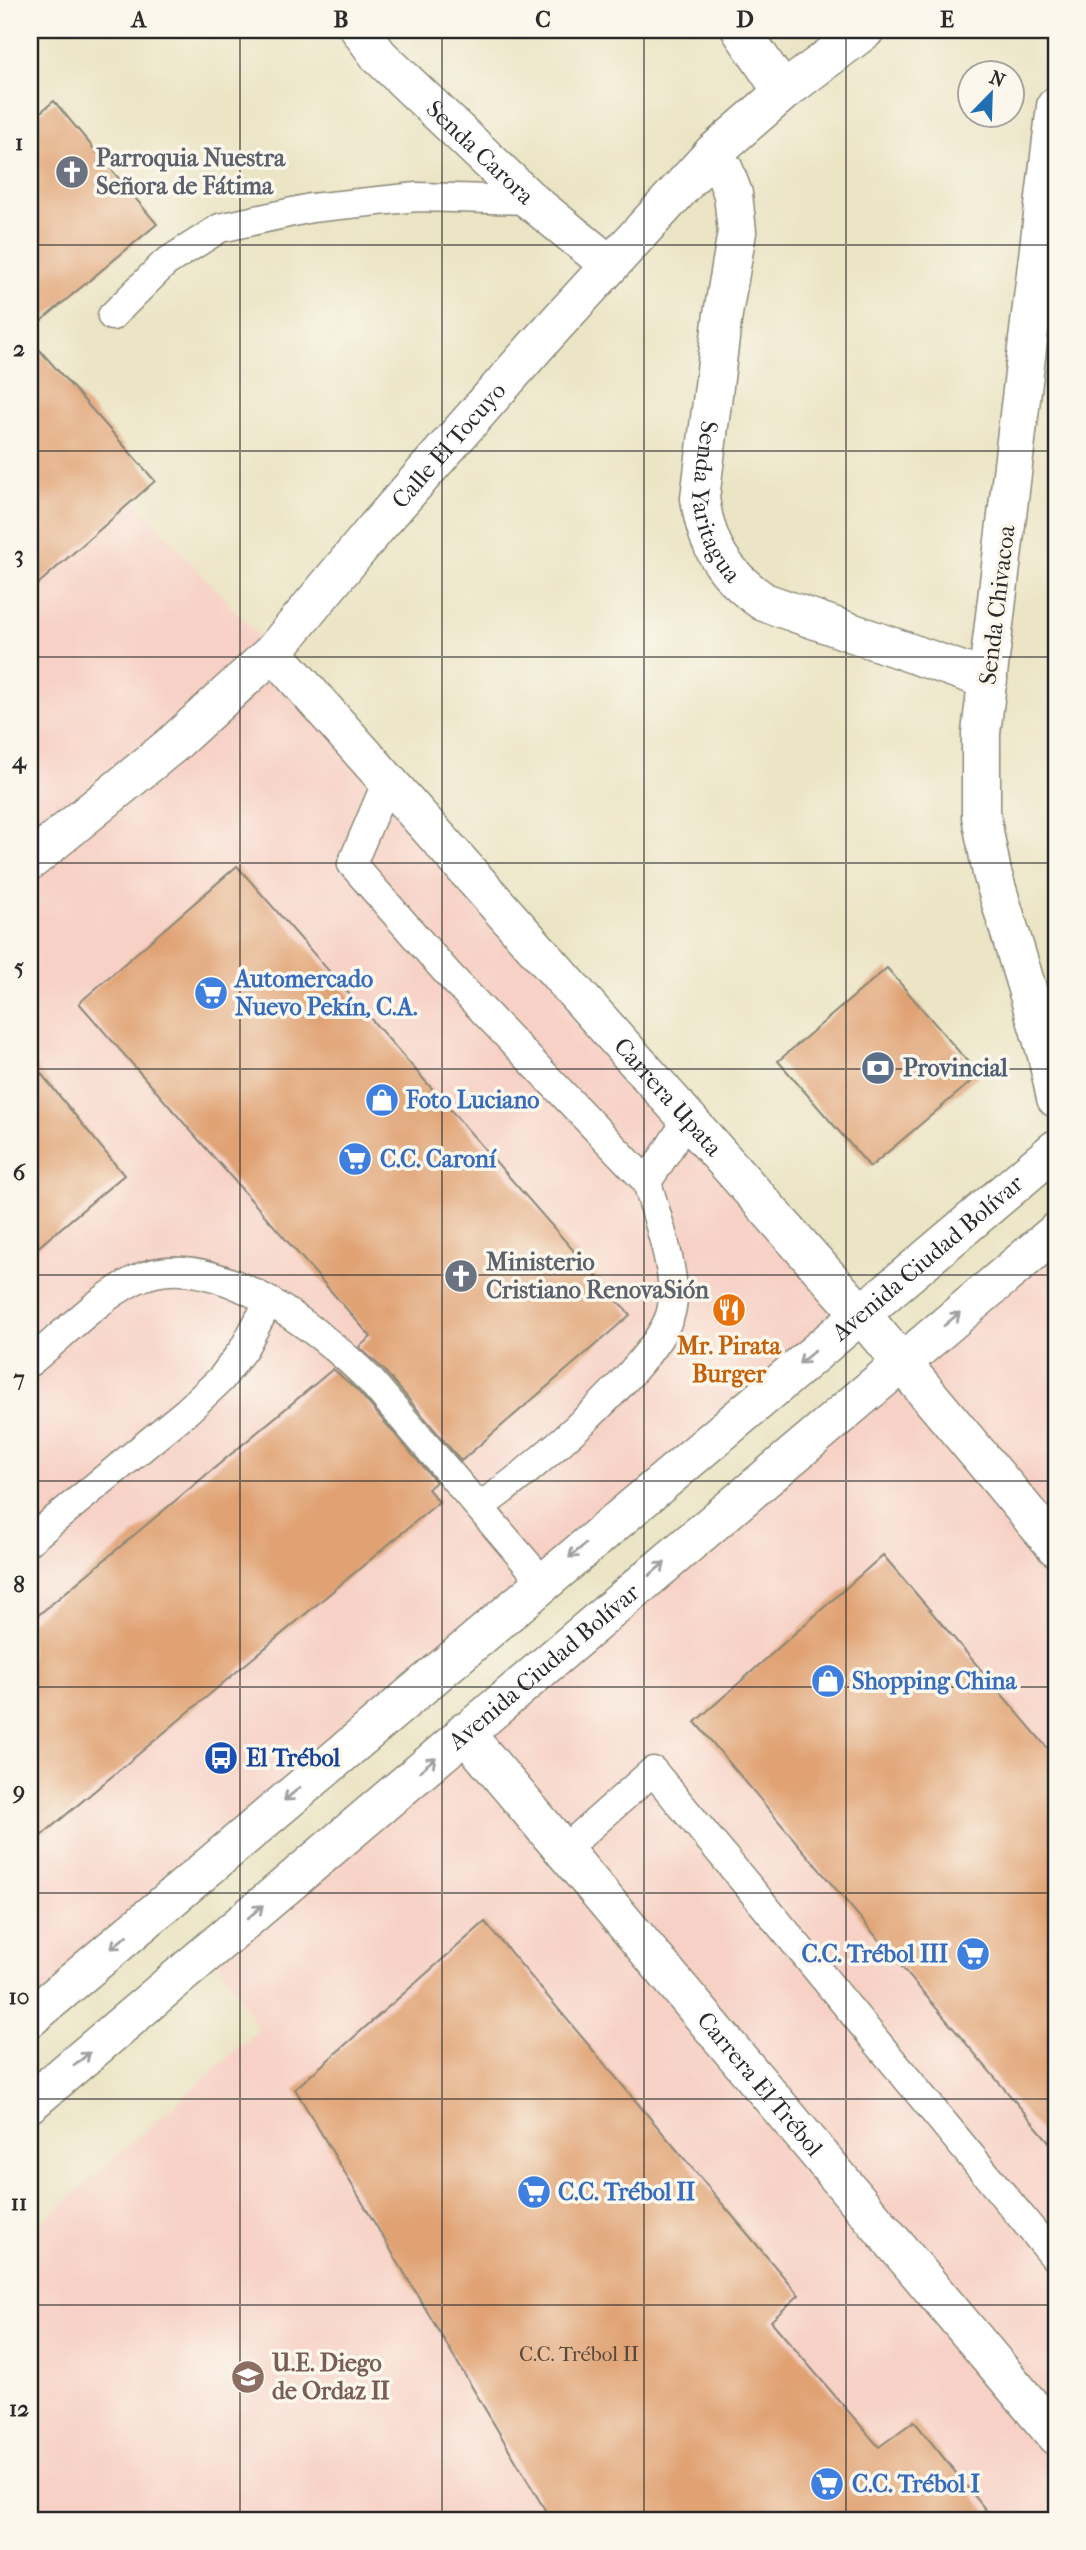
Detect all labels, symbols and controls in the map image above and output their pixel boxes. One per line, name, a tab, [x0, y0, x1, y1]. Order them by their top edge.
text: A	[130, 6, 148, 33]
text: B	[334, 6, 349, 33]
text: C	[535, 6, 551, 33]
text: D	[736, 6, 754, 33]
text: E	[940, 6, 954, 33]
north arrow	[956, 60, 1026, 130]
text: N	[986, 66, 1009, 92]
street label: Senda Carora	[421, 95, 540, 211]
text: 1	[15, 129, 23, 156]
place label: Parroquia Nuestra Señora de Fátima	[96, 144, 286, 200]
church icon: Parroquia Nuestra Señora de Fátima	[53, 153, 91, 191]
text: 2	[13, 335, 25, 362]
street label: Calle El Tocuyo	[386, 377, 512, 514]
street label: Senda Yaritagua	[685, 419, 747, 589]
street label: Senda Chivacoa	[973, 523, 1021, 686]
text: 3	[14, 541, 24, 568]
text: 4	[11, 747, 27, 774]
text: 5	[14, 953, 24, 980]
place label: Automercado Nuevo Pekín, C.A.	[233, 965, 418, 1021]
supermarket icon: Automercado Nuevo Pekín, C.A.	[192, 974, 230, 1012]
street label: Carrera Upata	[608, 1032, 728, 1162]
bank icon: Provincial	[859, 1049, 897, 1087]
place label: Provincial	[903, 1054, 1008, 1082]
shop icon: Foto Luciano	[363, 1081, 401, 1119]
place label: Foto Luciano	[405, 1086, 539, 1114]
supermarket icon: C.C. Caroní	[336, 1140, 374, 1178]
place label: C.C. Caroní	[380, 1145, 497, 1173]
text: 6	[13, 1159, 26, 1186]
street label: Avenida Ciudad Bolívar	[825, 1169, 1029, 1347]
place label: Ministerio Cristiano RenovaSión	[486, 1248, 710, 1304]
church icon: Ministerio Cristiano RenovaSión	[442, 1257, 480, 1295]
restaurant icon: Mr. Pirata Burger	[710, 1291, 748, 1329]
one-way arrow	[942, 1311, 960, 1327]
place label: Mr. Pirata Burger	[677, 1332, 782, 1388]
one-way arrow	[799, 1350, 817, 1365]
text: 7	[12, 1365, 25, 1392]
one-way arrow	[569, 1544, 587, 1559]
one-way arrow	[648, 1561, 666, 1577]
text: 8	[13, 1571, 25, 1598]
street label: Avenida Ciudad Bolívar	[442, 1577, 646, 1756]
shop icon: Shopping China	[809, 1662, 847, 1700]
place label: Shopping China	[852, 1667, 1018, 1695]
bus stop icon: El Trébol	[202, 1739, 240, 1777]
place label: El Trébol	[246, 1744, 340, 1772]
one-way arrow	[419, 1756, 437, 1772]
text: 9	[12, 1777, 25, 1804]
one-way arrow	[283, 1786, 301, 1802]
one-way arrow	[246, 1904, 264, 1920]
one-way arrow	[110, 1934, 128, 1950]
supermarket icon: C.C. Trébol III	[954, 1935, 992, 1973]
place label: C.C. Trébol III	[801, 1940, 949, 1968]
text: 10	[9, 1983, 29, 2010]
street label: Carrera El Trébol	[691, 2006, 829, 2162]
one-way arrow	[72, 2051, 90, 2067]
supermarket icon: C.C. Trébol II	[515, 2173, 553, 2211]
place label: C.C. Trébol II	[558, 2178, 696, 2206]
text: 11	[11, 2189, 27, 2216]
house number: C.C. Trébol II	[519, 2342, 639, 2366]
place label: U.E. Diego de Ordaz II	[271, 2349, 390, 2405]
school or university icon: U.E. Diego de Ordaz II	[229, 2358, 267, 2396]
text: 12	[9, 2395, 29, 2422]
supermarket icon: C.C. Trébol I	[808, 2465, 846, 2503]
place label: C.C. Trébol I	[852, 2470, 981, 2498]

